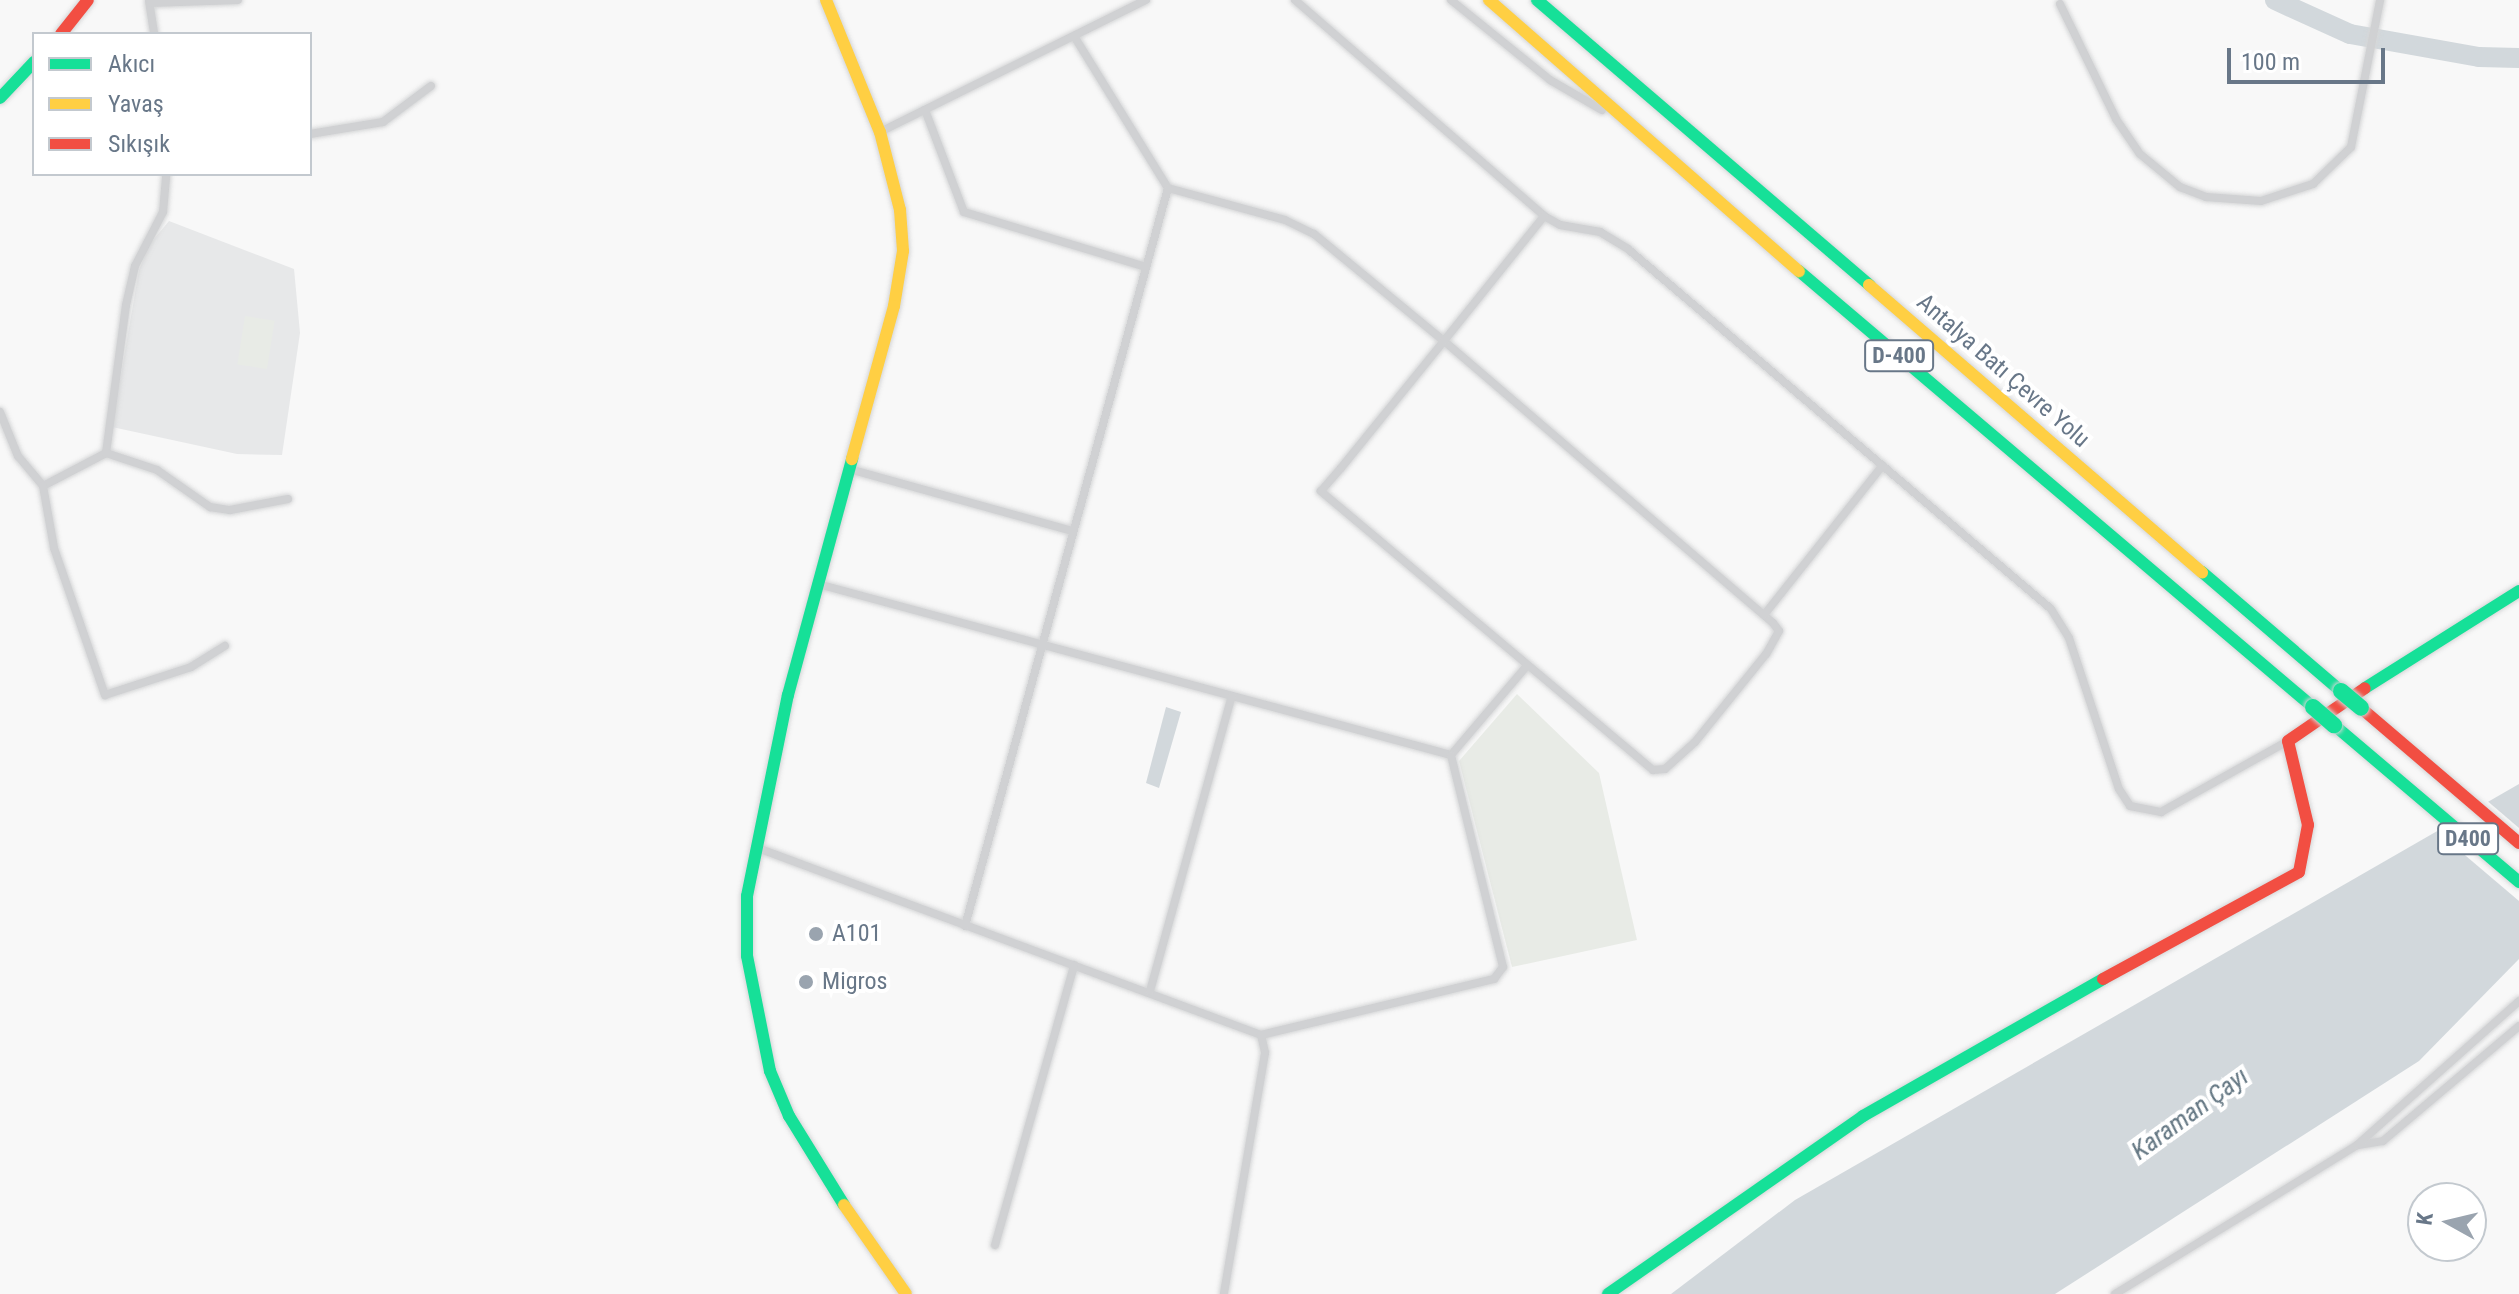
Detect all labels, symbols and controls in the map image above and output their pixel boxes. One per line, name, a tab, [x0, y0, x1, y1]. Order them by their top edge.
legend	[32, 32, 312, 176]
scale bar	[2231, 32, 2389, 82]
text: 100 m	[2241, 48, 2300, 76]
text: Akıcı	[108, 50, 155, 78]
text: Yavaş	[108, 90, 164, 118]
text: Sıkışık	[108, 130, 170, 158]
street label: Antalya Batı Çevre Yolu	[1911, 288, 2095, 454]
road number: D-400	[1863, 338, 1935, 374]
road number: D400	[2436, 821, 2500, 857]
place label: A101	[832, 920, 881, 948]
marker: A101	[807, 925, 825, 943]
place label: Migros	[822, 968, 888, 996]
marker: Migros	[797, 973, 815, 991]
water label: Karaman Çayı	[2125, 1061, 2255, 1167]
north arrow	[2407, 1182, 2487, 1262]
text: K	[2411, 1211, 2438, 1227]

